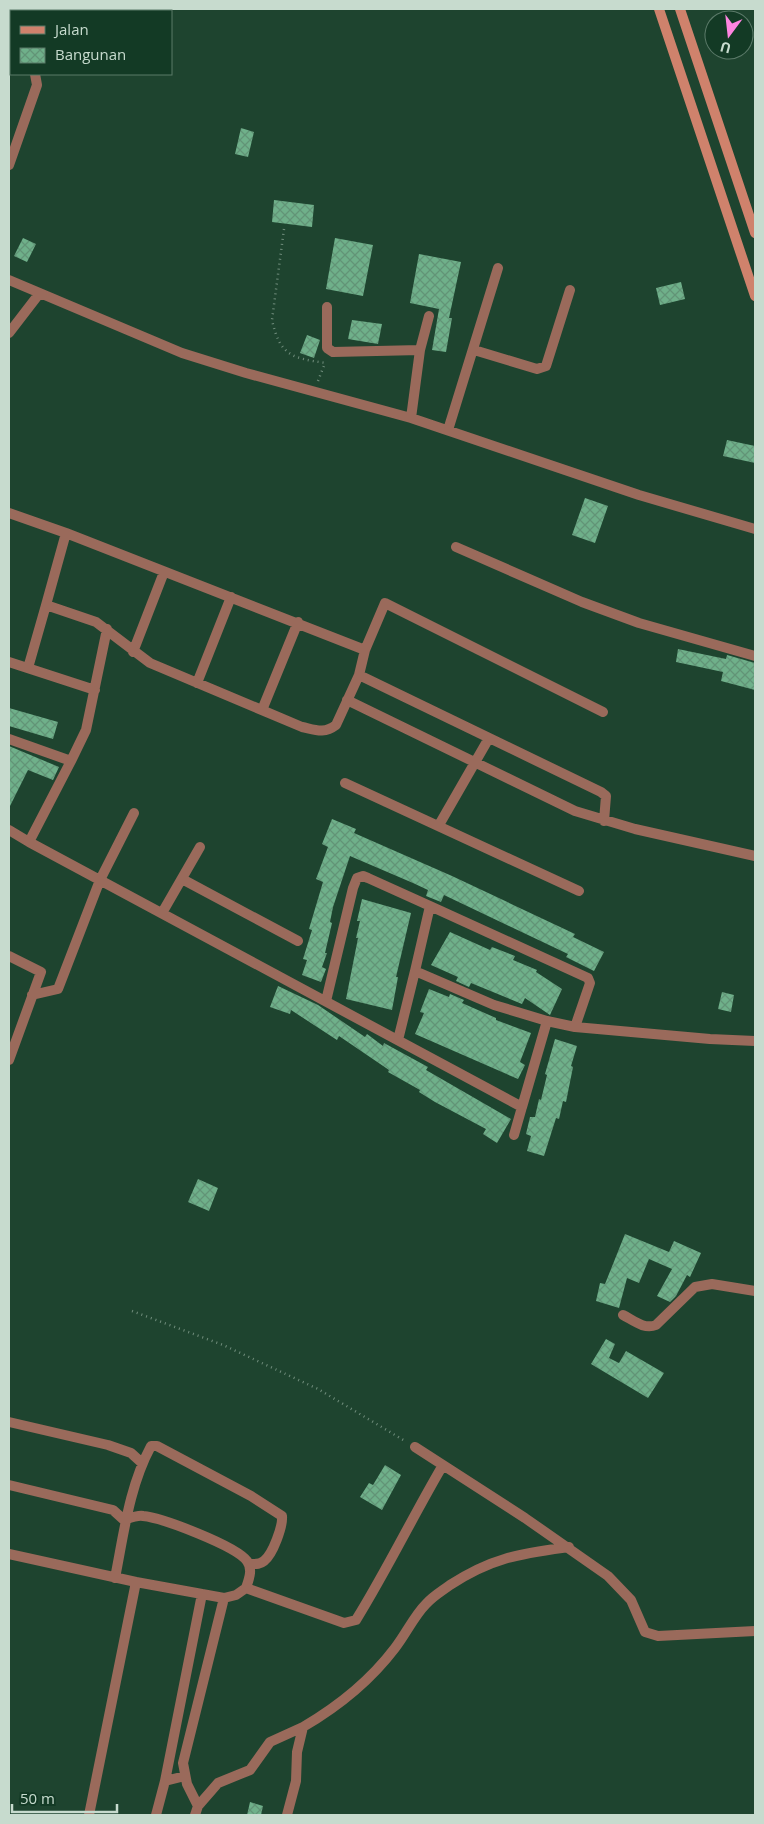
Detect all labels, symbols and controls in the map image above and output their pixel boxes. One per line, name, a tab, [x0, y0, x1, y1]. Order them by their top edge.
legend	[10, 10, 172, 75]
north arrow	[704, 10, 754, 60]
text: Jalan	[53, 19, 89, 39]
text: U	[718, 37, 733, 59]
text: Bangunan	[55, 44, 126, 64]
scale bar	[12, 1782, 118, 1814]
text: 50 m	[20, 1788, 55, 1808]

